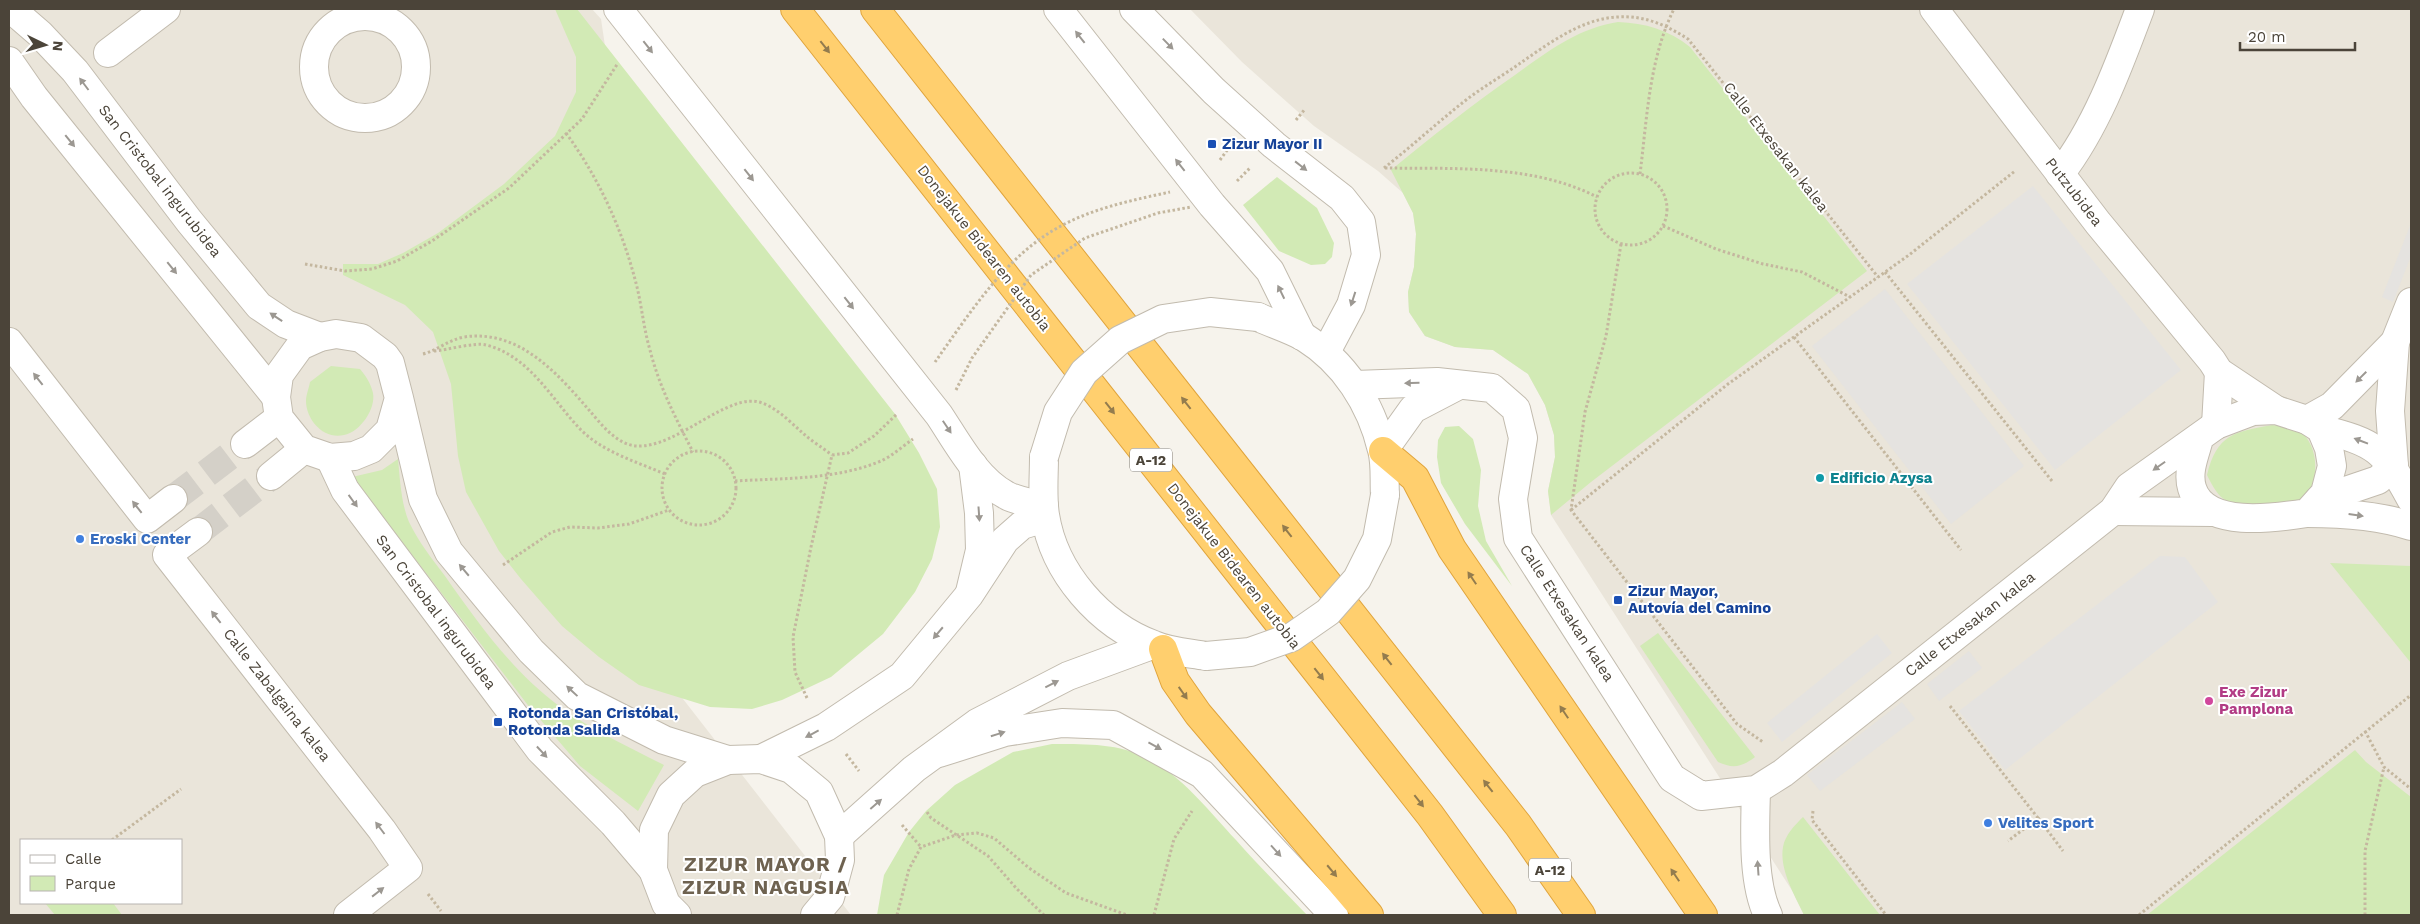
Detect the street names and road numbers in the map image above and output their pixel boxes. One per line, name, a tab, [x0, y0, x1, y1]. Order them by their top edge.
street label: Calle Etxesakan kalea	[1720, 78, 1833, 216]
street label: San Cristobal ingurubidea	[95, 101, 226, 261]
street label: Putzubidea	[2042, 154, 2107, 230]
street label: Donejakue Bidearen autobia	[914, 161, 1055, 335]
road number: A-12	[1130, 448, 1172, 472]
street label: Donejakue Bidearen autobia	[1164, 479, 1305, 653]
street label: San Cristobal ingurubidea	[372, 531, 500, 693]
street label: Calle Etxesakan kalea	[1516, 541, 1618, 685]
street label: Calle Etxesakan kalea	[1901, 567, 2039, 680]
street label: Calle Zabalgaina kalea	[220, 625, 335, 765]
road number: A-12	[1529, 858, 1571, 882]

